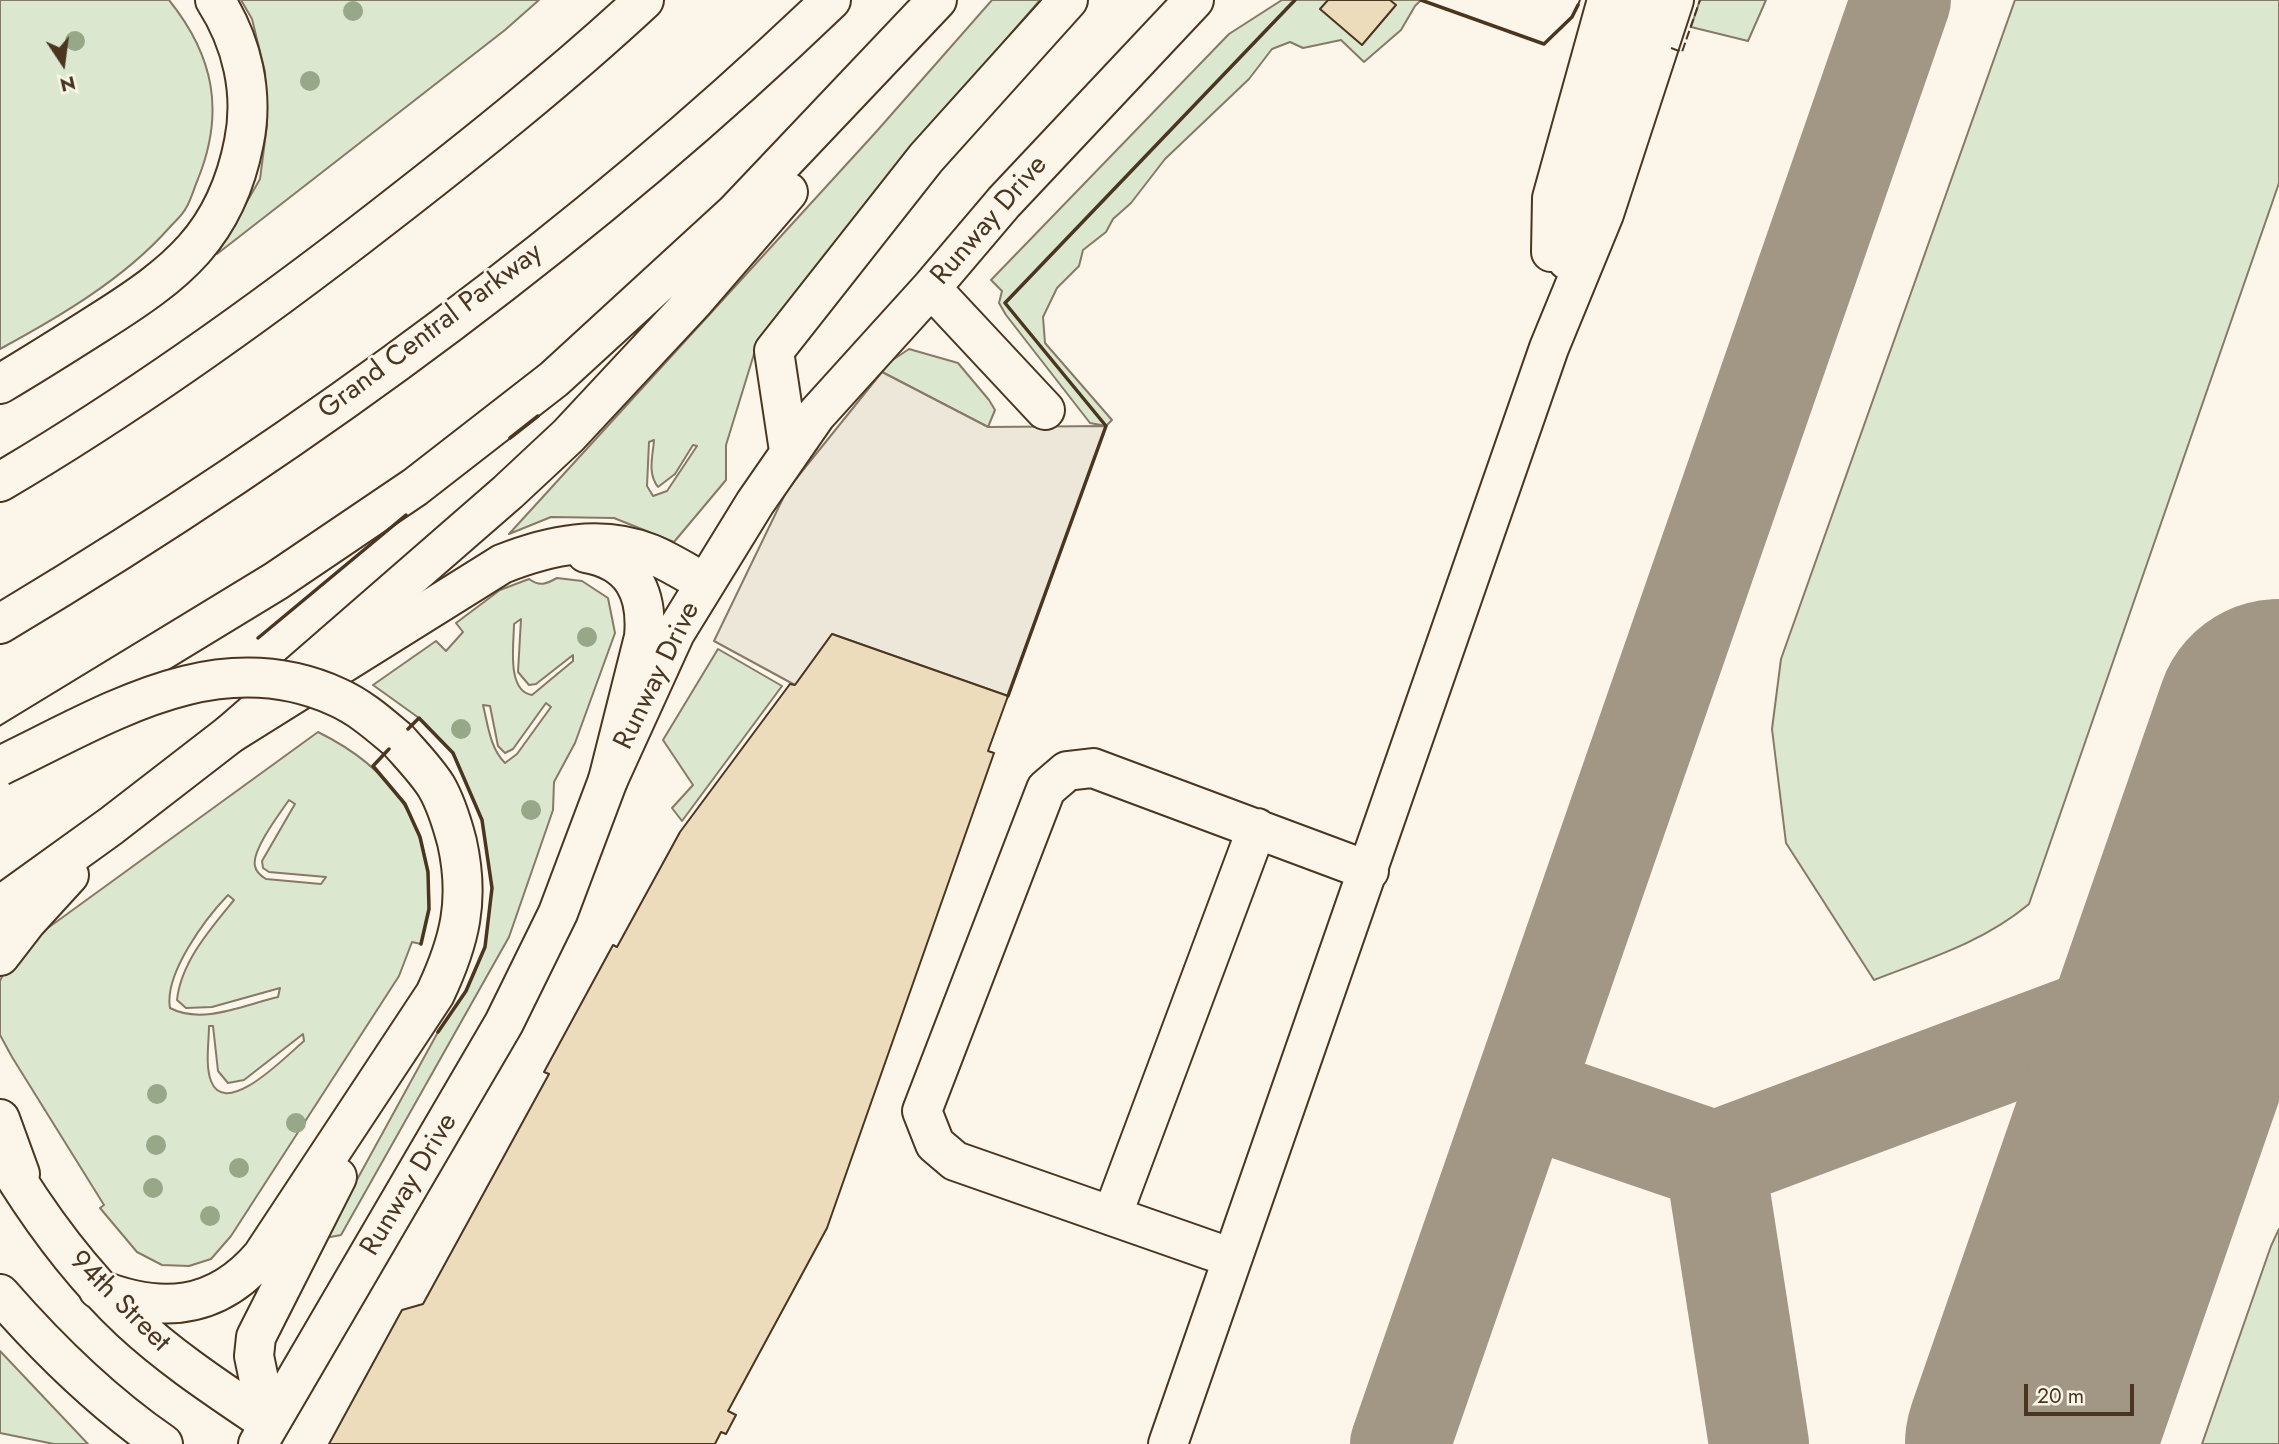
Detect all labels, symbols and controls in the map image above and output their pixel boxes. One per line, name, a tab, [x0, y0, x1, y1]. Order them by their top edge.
north arrow	[28, 28, 98, 98]
text: N	[57, 69, 78, 99]
street label: Runway Drive	[925, 149, 1055, 293]
street label: Grand Central Parkway	[312, 237, 550, 427]
street label: Runway Drive	[608, 597, 708, 755]
street label: Runway Drive	[354, 1108, 466, 1262]
street label: 94th Street	[61, 1244, 177, 1360]
scale bar	[2027, 1370, 2137, 1414]
text: 20 m	[2037, 1381, 2084, 1411]

